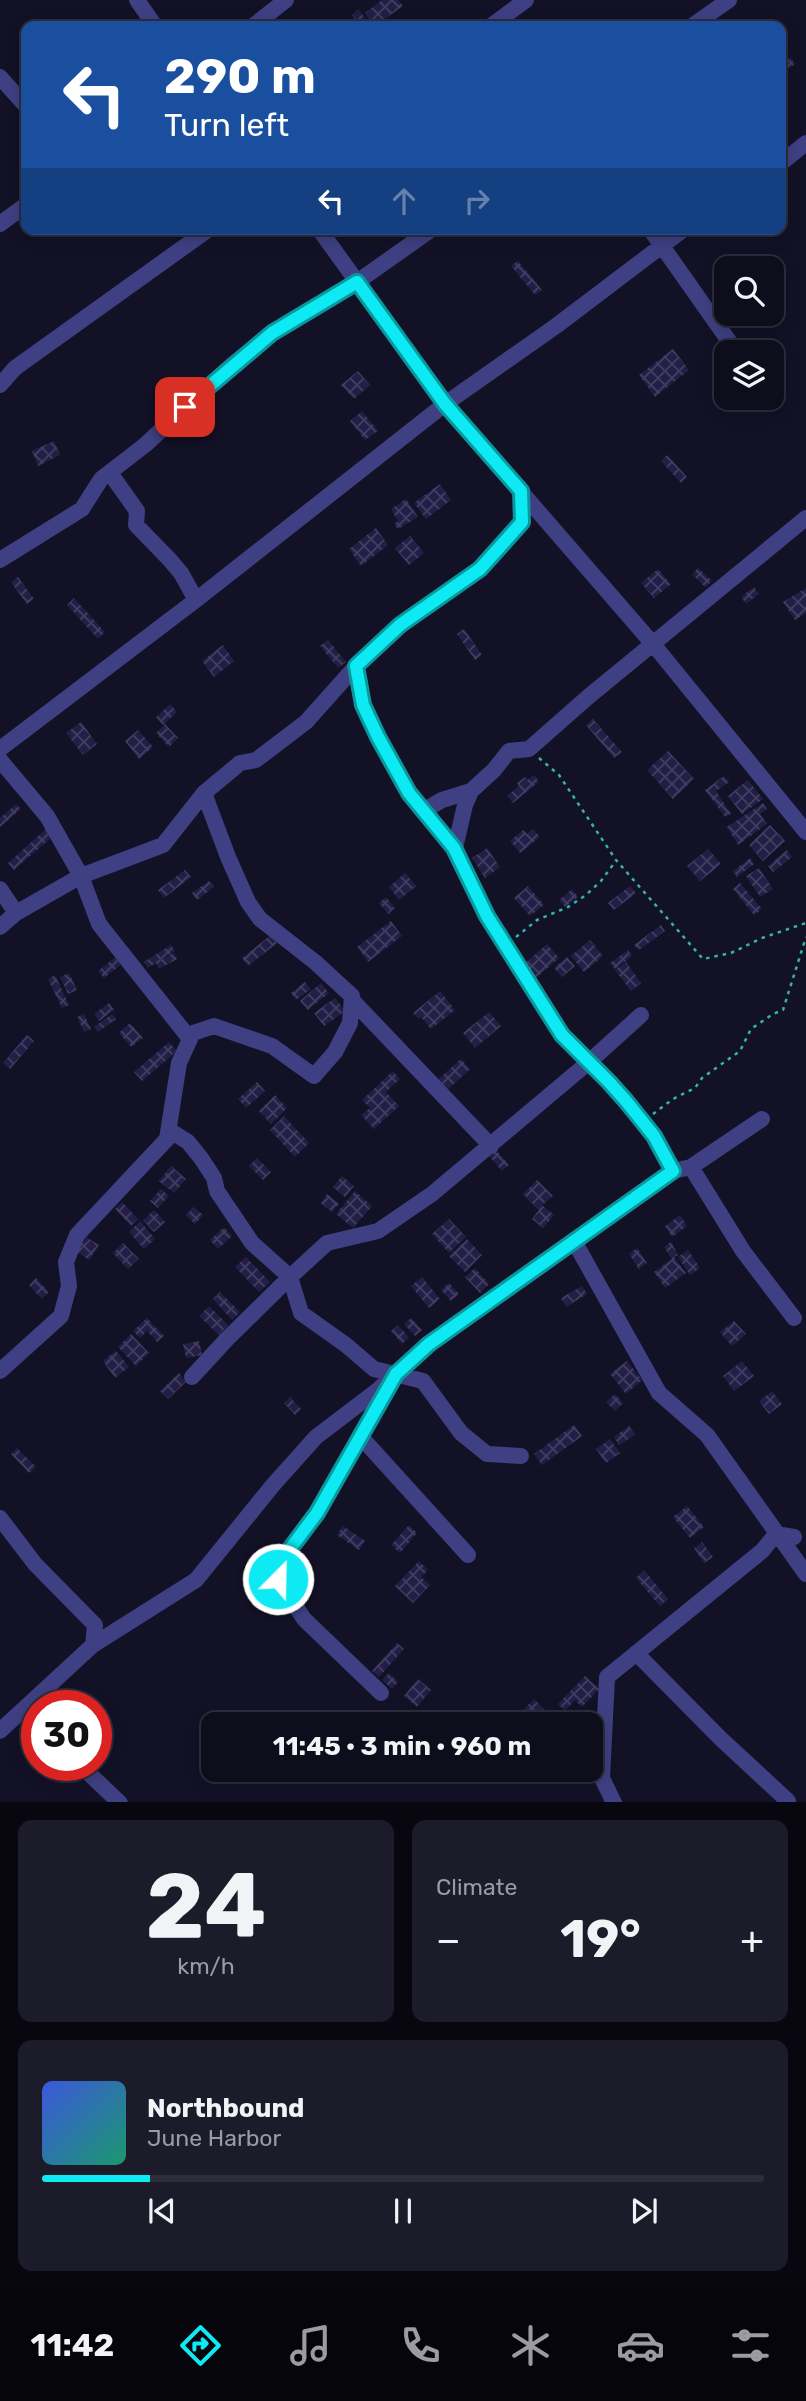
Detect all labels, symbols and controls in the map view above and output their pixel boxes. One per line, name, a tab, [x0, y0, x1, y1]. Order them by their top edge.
text: 290 m	[164, 47, 316, 105]
icon: left	[49, 49, 140, 140]
text: Turn left	[164, 106, 289, 144]
icon: left	[312, 182, 350, 220]
icon: ahead	[385, 182, 423, 220]
icon: right	[458, 182, 496, 220]
map controls	[714, 256, 784, 410]
button: search	[714, 256, 784, 326]
button: layers	[714, 340, 784, 410]
pin	[155, 377, 215, 437]
icon: arrive	[166, 388, 204, 426]
position arrow	[241, 1542, 315, 1616]
speed limit sign: 30	[21, 1690, 112, 1781]
text: 11:45 · 3 min · 960 m	[273, 1731, 531, 1762]
text: 24	[146, 1852, 266, 1960]
text: Climate	[436, 1873, 517, 1901]
text: 19°	[560, 1908, 641, 1970]
text: −	[436, 1917, 461, 1963]
text: +	[740, 1917, 764, 1963]
text: km/h	[177, 1952, 235, 1980]
text: Northbound	[147, 2093, 305, 2124]
text: June Harbor	[147, 2124, 281, 2152]
icon: previous	[143, 2192, 181, 2230]
icon: pause	[384, 2192, 422, 2230]
icon: next	[625, 2192, 663, 2230]
icon: directions	[176, 2321, 225, 2370]
icon: music	[286, 2321, 335, 2370]
icon: phone	[396, 2321, 445, 2370]
icon: climate	[506, 2321, 555, 2370]
icon: car	[616, 2321, 665, 2370]
icon: filters	[726, 2321, 775, 2370]
text: 11:42	[31, 2326, 114, 2364]

